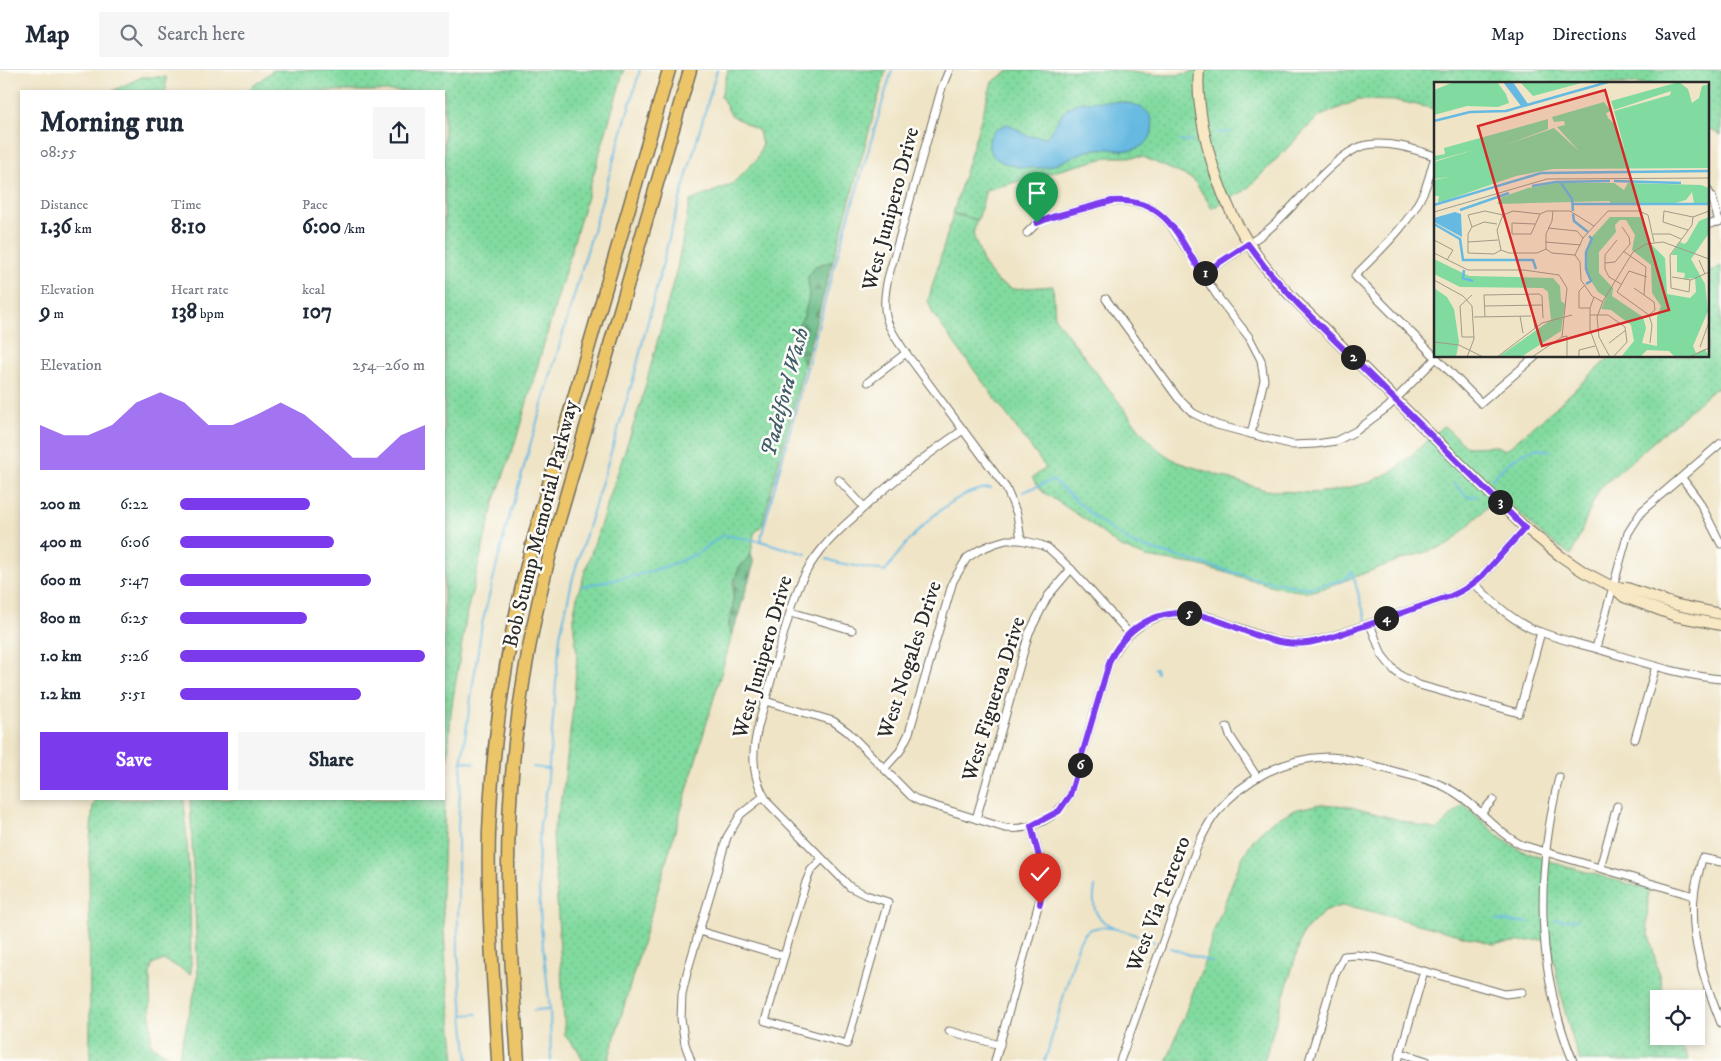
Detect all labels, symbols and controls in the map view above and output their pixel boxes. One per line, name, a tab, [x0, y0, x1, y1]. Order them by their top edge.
search box	[99, 12, 449, 57]
text: Map	[25, 20, 69, 50]
icon: search	[117, 21, 145, 49]
text: Search here	[157, 23, 245, 46]
text: Map	[1491, 24, 1524, 46]
text: Directions	[1552, 24, 1627, 46]
text: Saved	[1655, 24, 1696, 46]
inset map	[1434, 82, 1708, 358]
text: Morning run	[40, 105, 184, 140]
button: share	[373, 107, 425, 159]
street label: West Junipero Drive	[856, 124, 925, 295]
text: 08:55	[40, 142, 77, 162]
pin	[1016, 172, 1058, 223]
icon: arrive	[1023, 179, 1051, 207]
text: Distance	[40, 196, 88, 214]
text: Time	[171, 196, 201, 214]
text: Pace	[302, 196, 328, 214]
text: 1.36	[40, 214, 71, 240]
text: 8:10	[171, 214, 206, 240]
text: 6:00	[302, 214, 341, 240]
text: km	[71, 220, 92, 238]
text: /km	[341, 220, 365, 238]
pin: 1	[1192, 260, 1218, 286]
text: 1	[1203, 264, 1208, 282]
text: Elevation	[40, 281, 94, 299]
text: Heart rate	[171, 281, 228, 299]
text: kcal	[302, 281, 325, 299]
text: 9	[40, 299, 50, 325]
text: 138	[171, 299, 197, 325]
text: 107	[302, 299, 332, 325]
text: m	[50, 305, 64, 323]
text: bpm	[197, 305, 224, 323]
water label: Padelford Wash	[755, 325, 815, 459]
pin: 2	[1340, 344, 1366, 370]
text: 2	[1350, 348, 1357, 366]
text: Elevation	[40, 355, 102, 375]
text: 254–260 m	[352, 355, 425, 375]
street label: Bob Stump Memorial Parkway	[498, 396, 585, 651]
pin: 3	[1488, 490, 1512, 514]
text: 3	[1498, 493, 1503, 511]
text: 200 m	[40, 494, 81, 514]
text: 6:22	[120, 494, 148, 514]
text: 400 m	[40, 532, 82, 552]
text: 6:06	[120, 532, 149, 552]
text: 600 m	[40, 570, 81, 590]
text: 5:47	[120, 570, 149, 590]
street label: West Junipero Drive	[727, 572, 799, 742]
street label: West Nogales Drive	[872, 577, 948, 743]
pin: 5	[1176, 600, 1202, 626]
text: 5	[1186, 604, 1193, 622]
pin: 4	[1374, 606, 1398, 630]
text: 800 m	[40, 608, 81, 628]
text: 6:25	[120, 608, 148, 628]
text: 4	[1382, 609, 1391, 627]
street label: West Figueroa Drive	[956, 613, 1031, 785]
text: 1.0 km	[40, 646, 82, 666]
text: 5:26	[120, 646, 148, 666]
text: 1.2 km	[40, 684, 81, 704]
text: 5:51	[120, 684, 146, 704]
button: Save	[40, 732, 228, 790]
button: Share	[238, 732, 425, 790]
pin: 6	[1068, 752, 1092, 778]
text: 6	[1077, 756, 1084, 774]
street label: West Via Tercero	[1121, 833, 1197, 976]
pin	[1019, 853, 1061, 904]
icon: check	[1026, 860, 1054, 888]
map controls	[1650, 990, 1705, 1045]
button: locate	[1650, 990, 1705, 1045]

